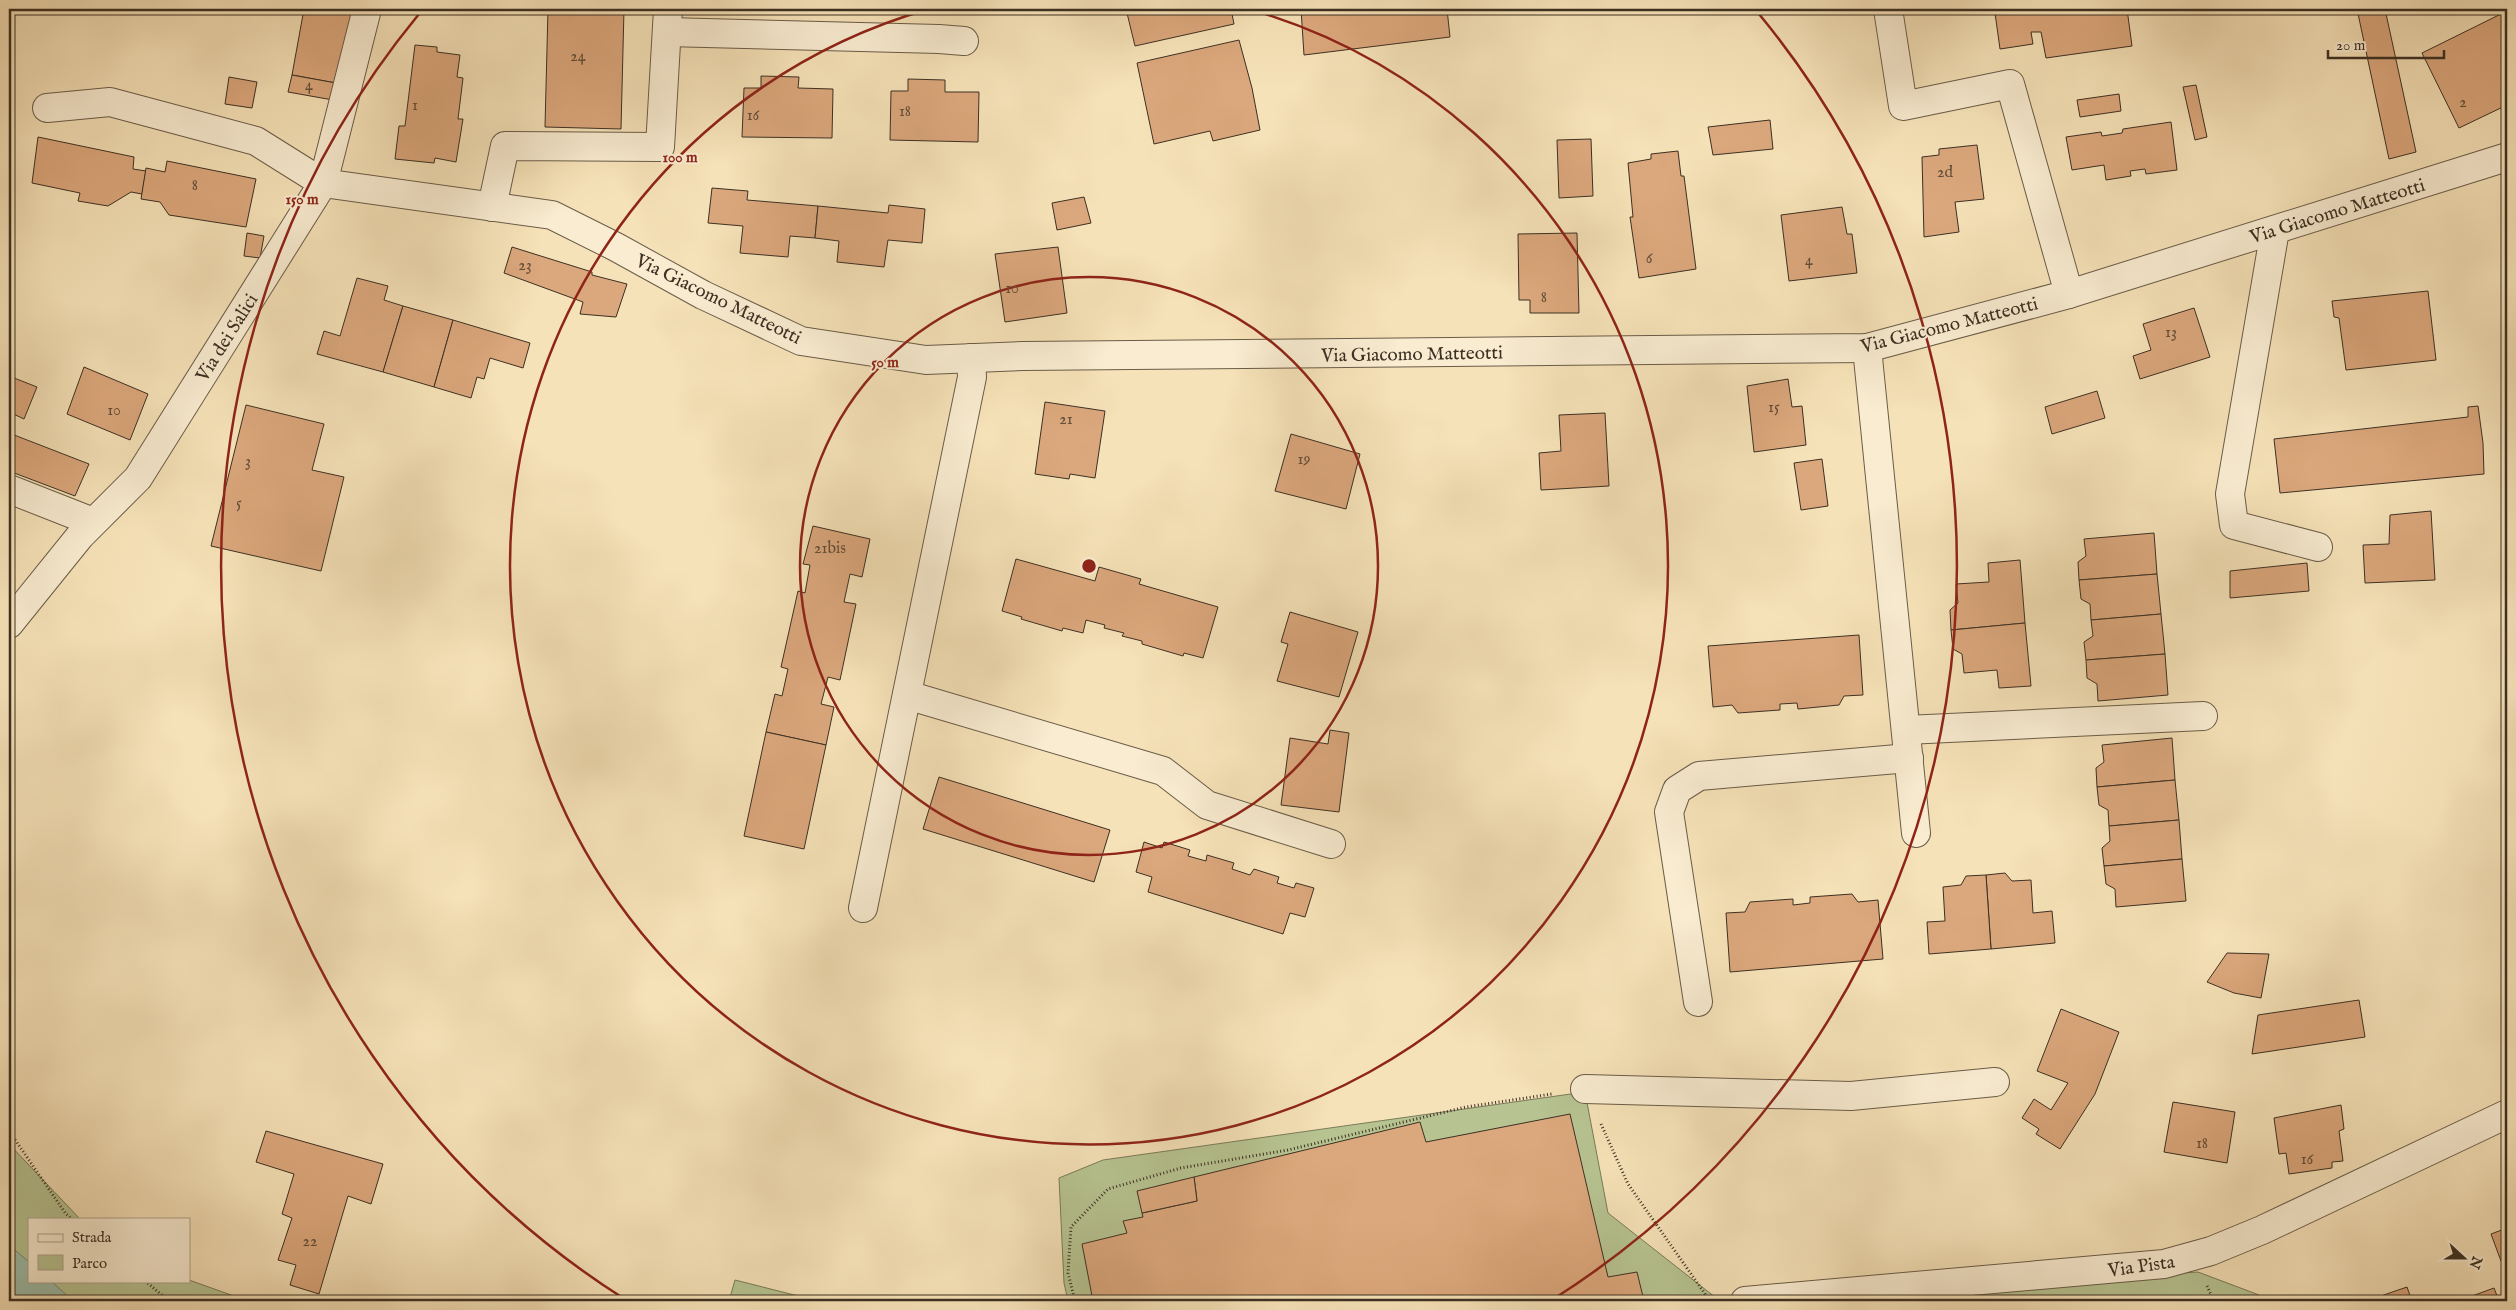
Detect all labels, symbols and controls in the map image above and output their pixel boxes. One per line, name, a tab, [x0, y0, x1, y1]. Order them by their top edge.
scale bar	[2328, 28, 2445, 60]
text: 20 m	[2336, 36, 2366, 55]
house number: 24	[570, 47, 586, 67]
house number: 4	[305, 76, 313, 96]
house number: 2	[2459, 93, 2467, 113]
house number: 1	[412, 96, 418, 116]
house number: 18	[899, 102, 911, 122]
house number: 16	[747, 106, 760, 126]
text: 100 m	[662, 148, 698, 167]
house number: 2d	[1937, 163, 1953, 183]
street label: Via Giacomo Matteotti	[2246, 174, 2428, 250]
house number: 8	[192, 176, 198, 196]
text: 150 m	[285, 190, 319, 209]
street label: Via Giacomo Matteotti	[630, 249, 805, 350]
house number: 6	[1646, 249, 1653, 269]
house number: 4	[1805, 251, 1813, 271]
house number: 23	[518, 256, 532, 276]
house number: 10	[1005, 279, 1019, 299]
house number: 8	[1541, 288, 1547, 308]
street label: Via dei Salici	[191, 290, 264, 387]
street label: Via Giacomo Matteotti	[1857, 292, 2041, 360]
house number: 13	[2165, 323, 2177, 343]
street label: Via Giacomo Matteotti	[1320, 341, 1503, 369]
text: 50 m	[871, 353, 899, 372]
house number: 15	[1768, 398, 1780, 418]
house number: 10	[107, 401, 121, 421]
house number: 21	[1059, 410, 1073, 430]
house number: 19	[1298, 450, 1310, 470]
house number: 3	[245, 452, 251, 472]
house number: 5	[236, 494, 242, 514]
house number: 21bis	[814, 539, 846, 559]
centre of rings	[1080, 557, 1098, 575]
house number: 18	[2196, 1134, 2208, 1154]
house number: 16	[2301, 1150, 2314, 1170]
legend	[28, 1218, 190, 1282]
text: Strada	[72, 1228, 112, 1247]
house number: 22	[302, 1232, 318, 1252]
north arrow	[2438, 1232, 2488, 1282]
street label: Via Pista	[2105, 1250, 2177, 1284]
text: N	[2465, 1252, 2486, 1271]
text: Parco	[72, 1254, 107, 1273]

